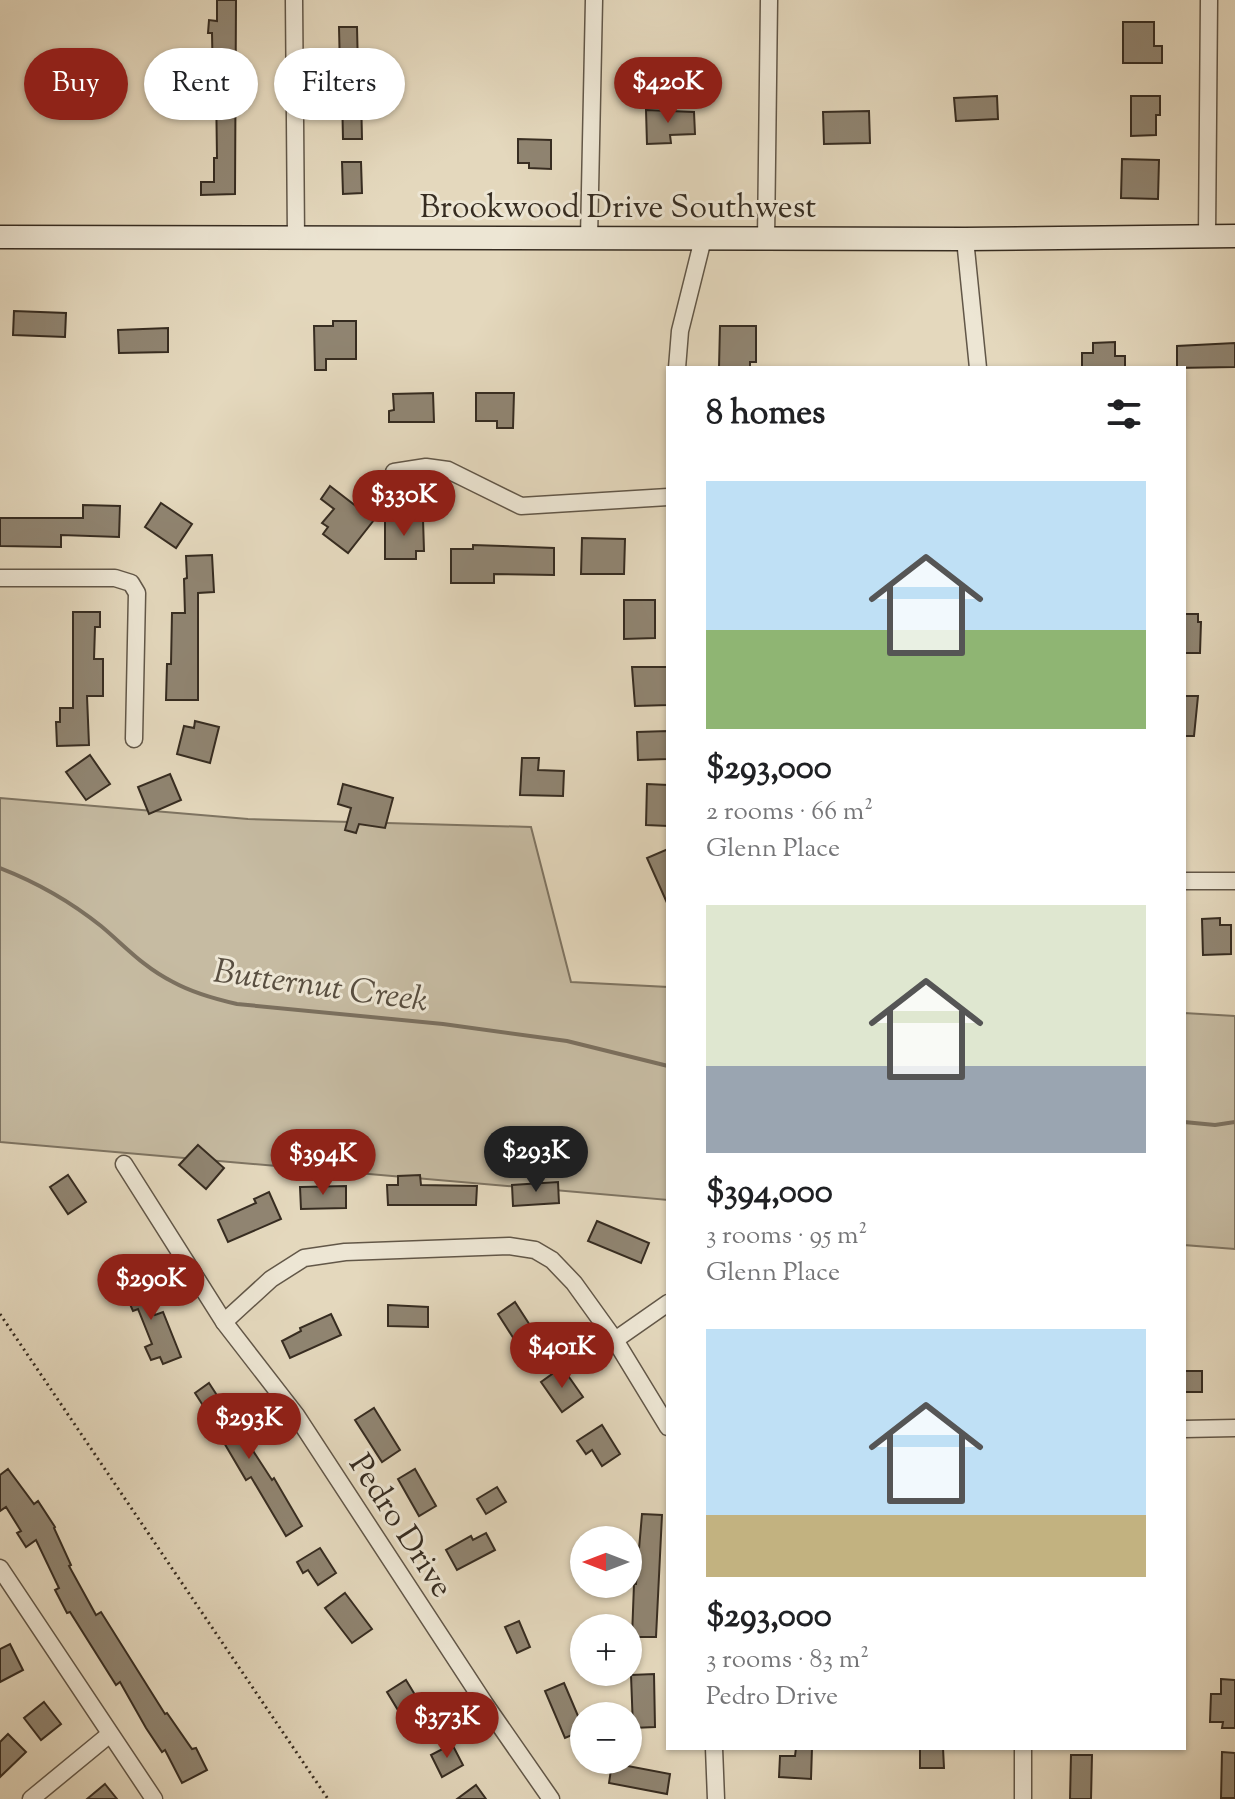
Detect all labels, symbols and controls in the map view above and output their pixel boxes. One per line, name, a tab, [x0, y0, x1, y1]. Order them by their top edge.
chip: Buy	[24, 48, 128, 120]
chip: Rent	[144, 48, 258, 120]
chip: Filters	[274, 48, 405, 120]
pin: $420K	[612, 57, 724, 125]
text: $420K	[632, 64, 704, 101]
street label: Brookwood Drive Southwest	[420, 186, 816, 232]
text: 8 homes	[706, 390, 825, 439]
icon: filters	[1102, 392, 1146, 436]
pin: $330K	[348, 470, 460, 538]
text: $330K	[370, 477, 438, 514]
icon: home	[854, 533, 998, 677]
text: $293,000	[706, 745, 832, 794]
text: 2 rooms · 66 m²	[706, 794, 873, 831]
text: Glenn Place	[706, 831, 840, 868]
water label: Butternut Creek	[210, 948, 431, 1027]
icon: home	[854, 957, 998, 1101]
pin: $293K	[480, 1126, 592, 1194]
pin: $394K	[267, 1129, 379, 1197]
text: $293K	[502, 1133, 570, 1170]
text: $394K	[289, 1136, 357, 1173]
text: $394,000	[706, 1169, 833, 1218]
text: 3 rooms · 95 m²	[706, 1218, 867, 1255]
pin: $290K	[95, 1254, 207, 1322]
text: Glenn Place	[706, 1255, 840, 1292]
text: $290K	[115, 1261, 187, 1298]
pin: $401K	[506, 1322, 618, 1390]
text: $401K	[528, 1329, 596, 1366]
icon: home	[854, 1381, 998, 1525]
pin: $293K	[193, 1393, 305, 1461]
text: $293K	[215, 1400, 283, 1437]
street label: Pedro Drive	[336, 1446, 463, 1607]
north arrow	[570, 1526, 642, 1598]
map controls	[570, 1526, 642, 1774]
text: $293,000	[706, 1593, 832, 1642]
button: +	[570, 1614, 642, 1686]
text: 3 rooms · 83 m²	[706, 1642, 869, 1679]
text: Pedro Drive	[706, 1679, 838, 1716]
pin: $373K	[391, 1692, 503, 1760]
text: $373K	[414, 1699, 480, 1736]
button: −	[570, 1702, 642, 1774]

